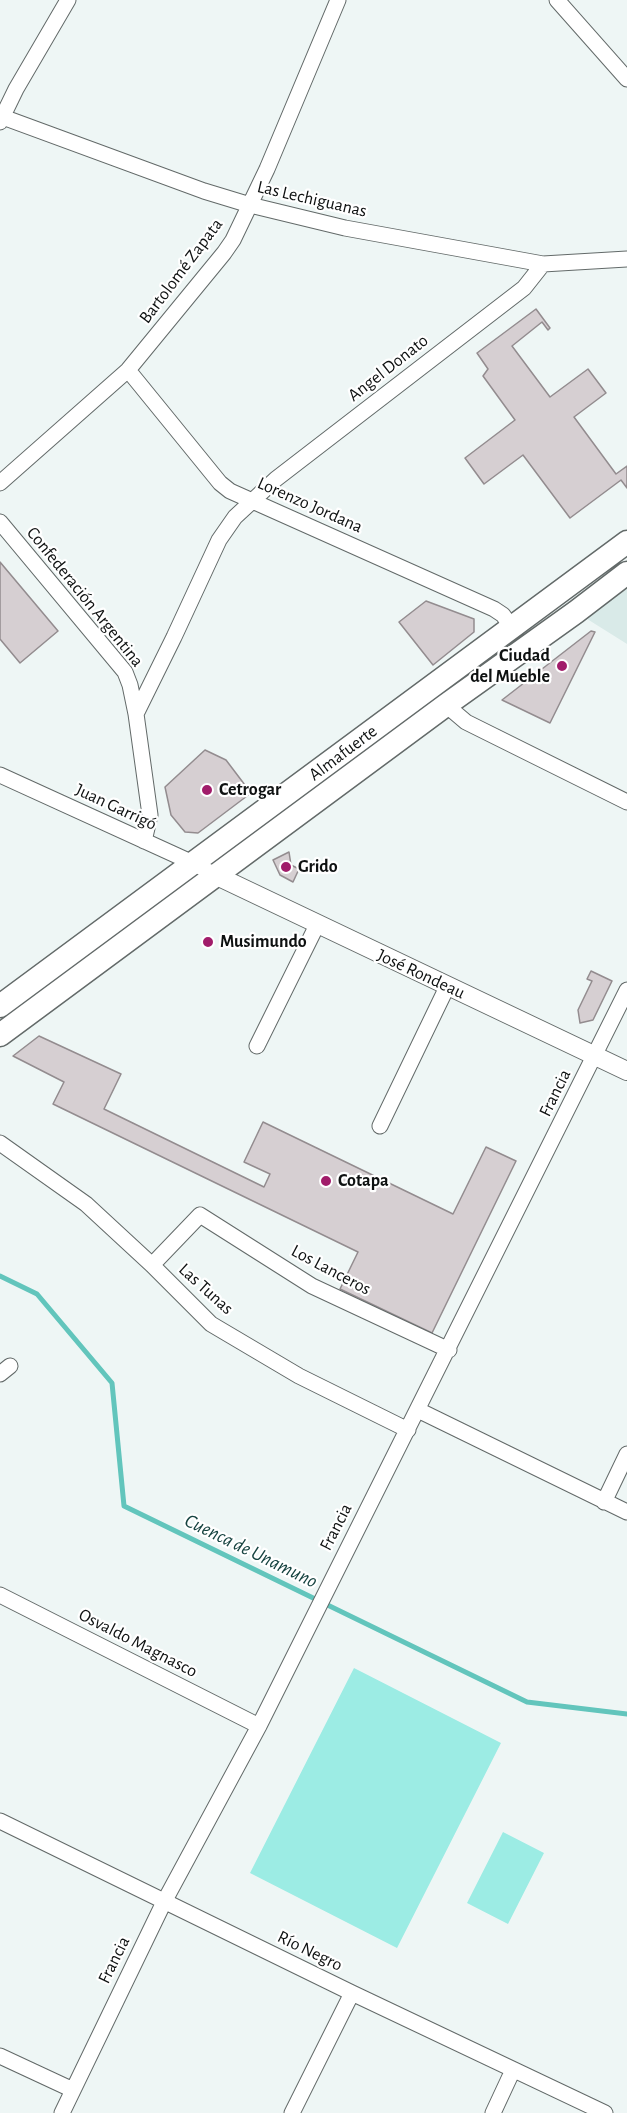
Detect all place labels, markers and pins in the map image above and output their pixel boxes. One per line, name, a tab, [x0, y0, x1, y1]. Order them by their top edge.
place label: Ciudad del Mueble	[470, 645, 550, 688]
marker: Ciudad del Mueble	[555, 659, 569, 673]
place label: Cetrogar	[219, 779, 281, 801]
marker: Cetrogar	[200, 783, 214, 797]
place label: Grido	[298, 856, 338, 878]
marker: Grido	[279, 860, 293, 874]
place label: Musimundo	[220, 931, 307, 953]
marker: Musimundo	[201, 935, 215, 949]
place label: Cotapa	[338, 1170, 389, 1192]
marker: Cotapa	[319, 1174, 333, 1188]

